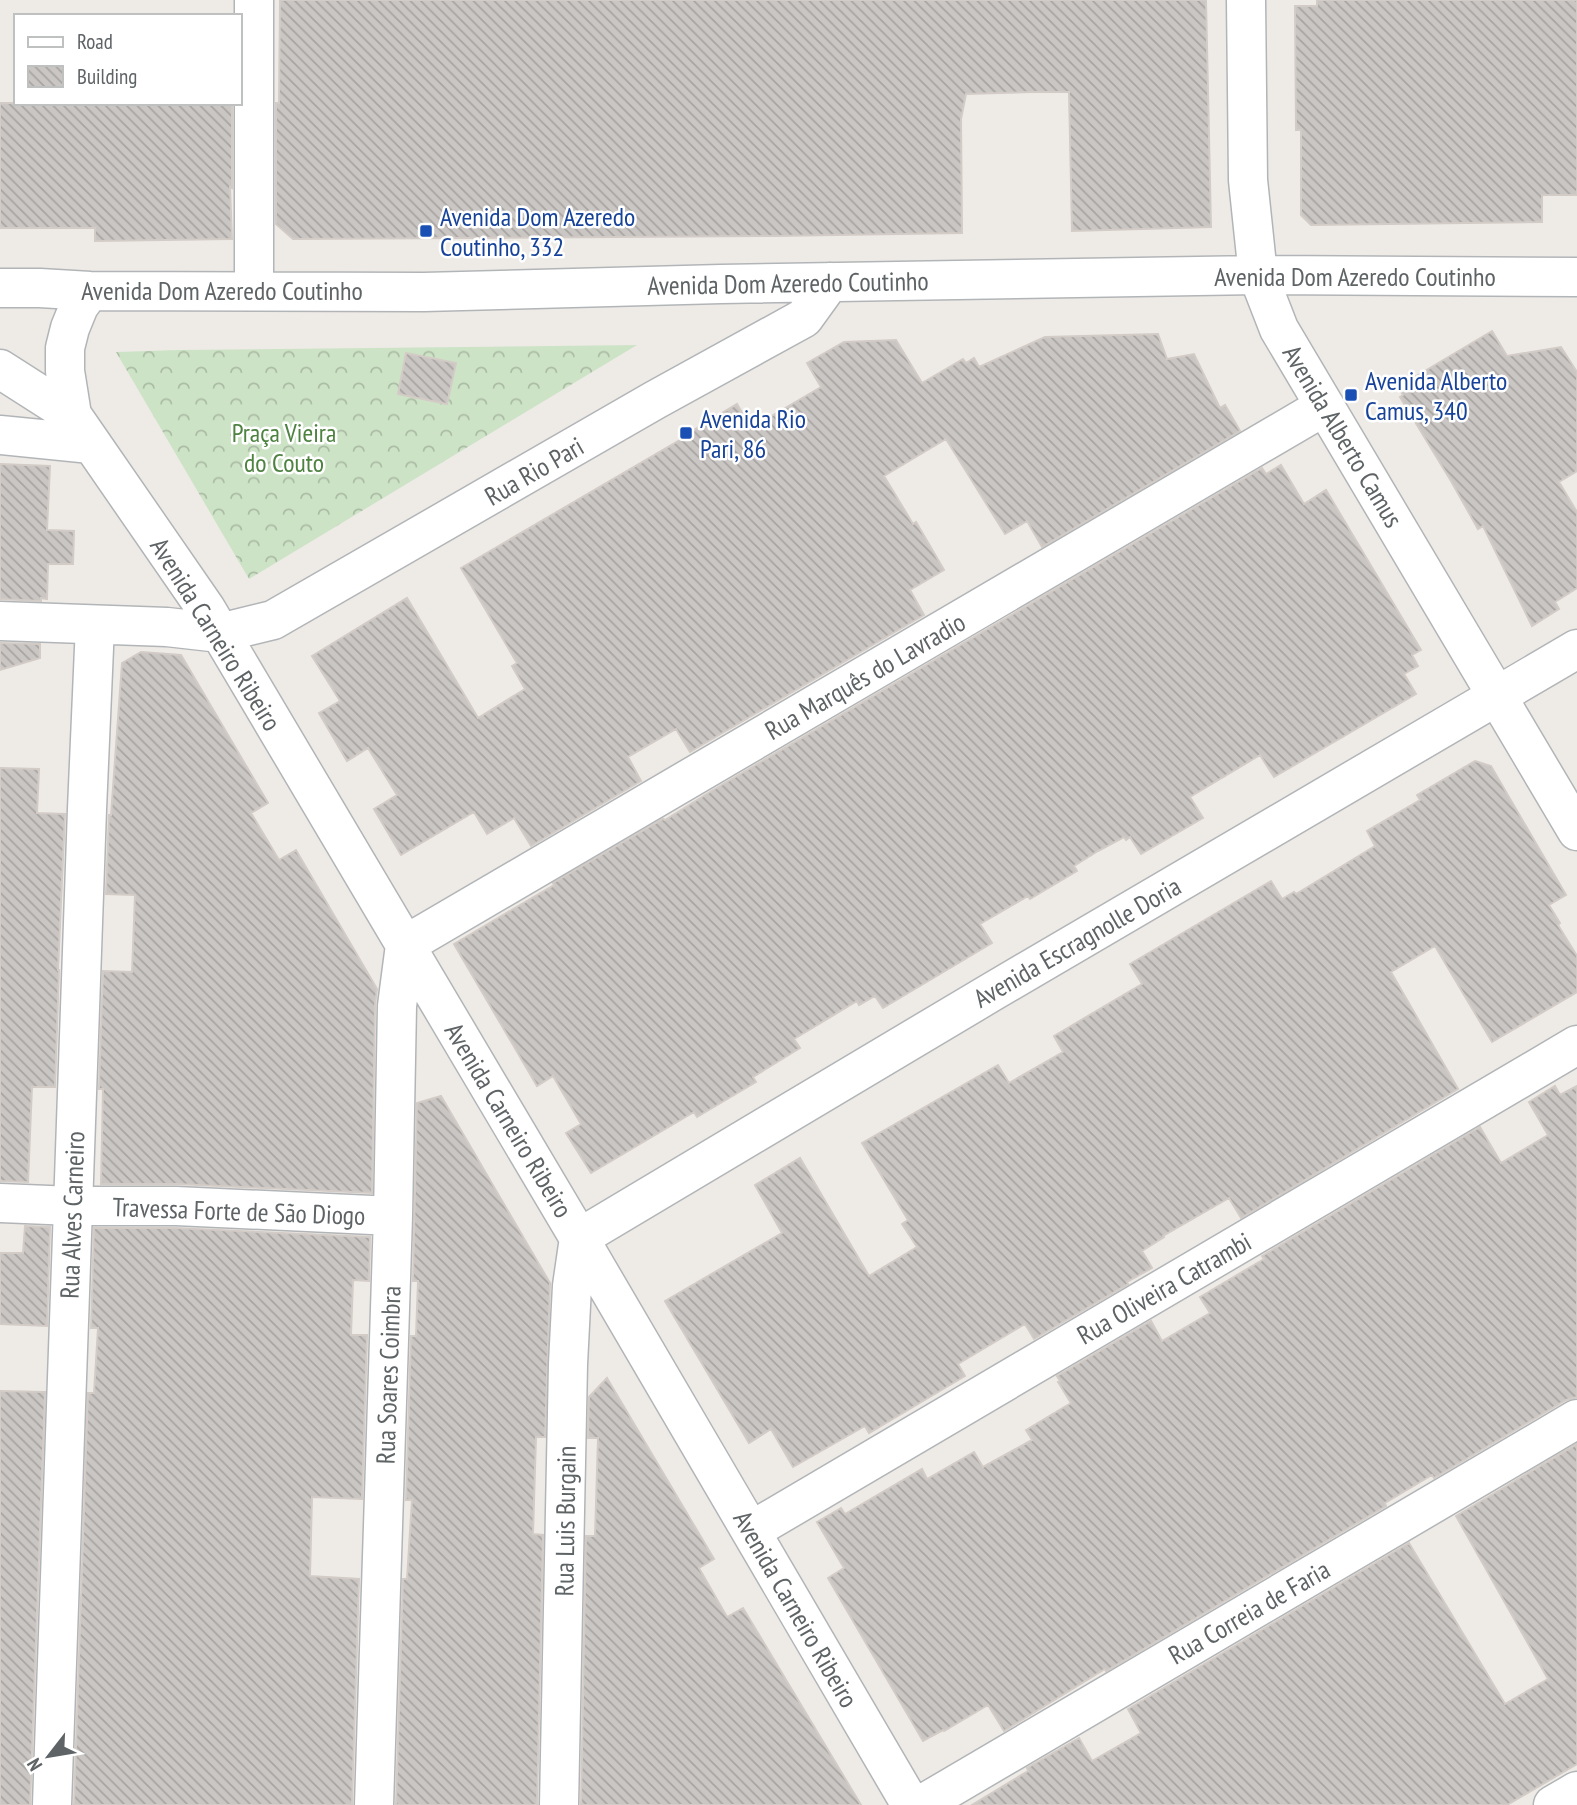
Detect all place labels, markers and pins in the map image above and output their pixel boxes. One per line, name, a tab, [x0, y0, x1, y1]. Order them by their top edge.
place label: Avenida Dom Azeredo Coutinho, 332	[440, 200, 635, 263]
marker: Avenida Dom Azeredo Coutinho, 332	[418, 223, 434, 239]
place label: Avenida Alberto Camus, 340	[1365, 364, 1507, 427]
marker: Avenida Alberto Camus, 340	[1343, 387, 1359, 403]
place label: Avenida Rio Pari, 86	[700, 402, 806, 465]
marker: Avenida Rio Pari, 86	[678, 425, 694, 441]

